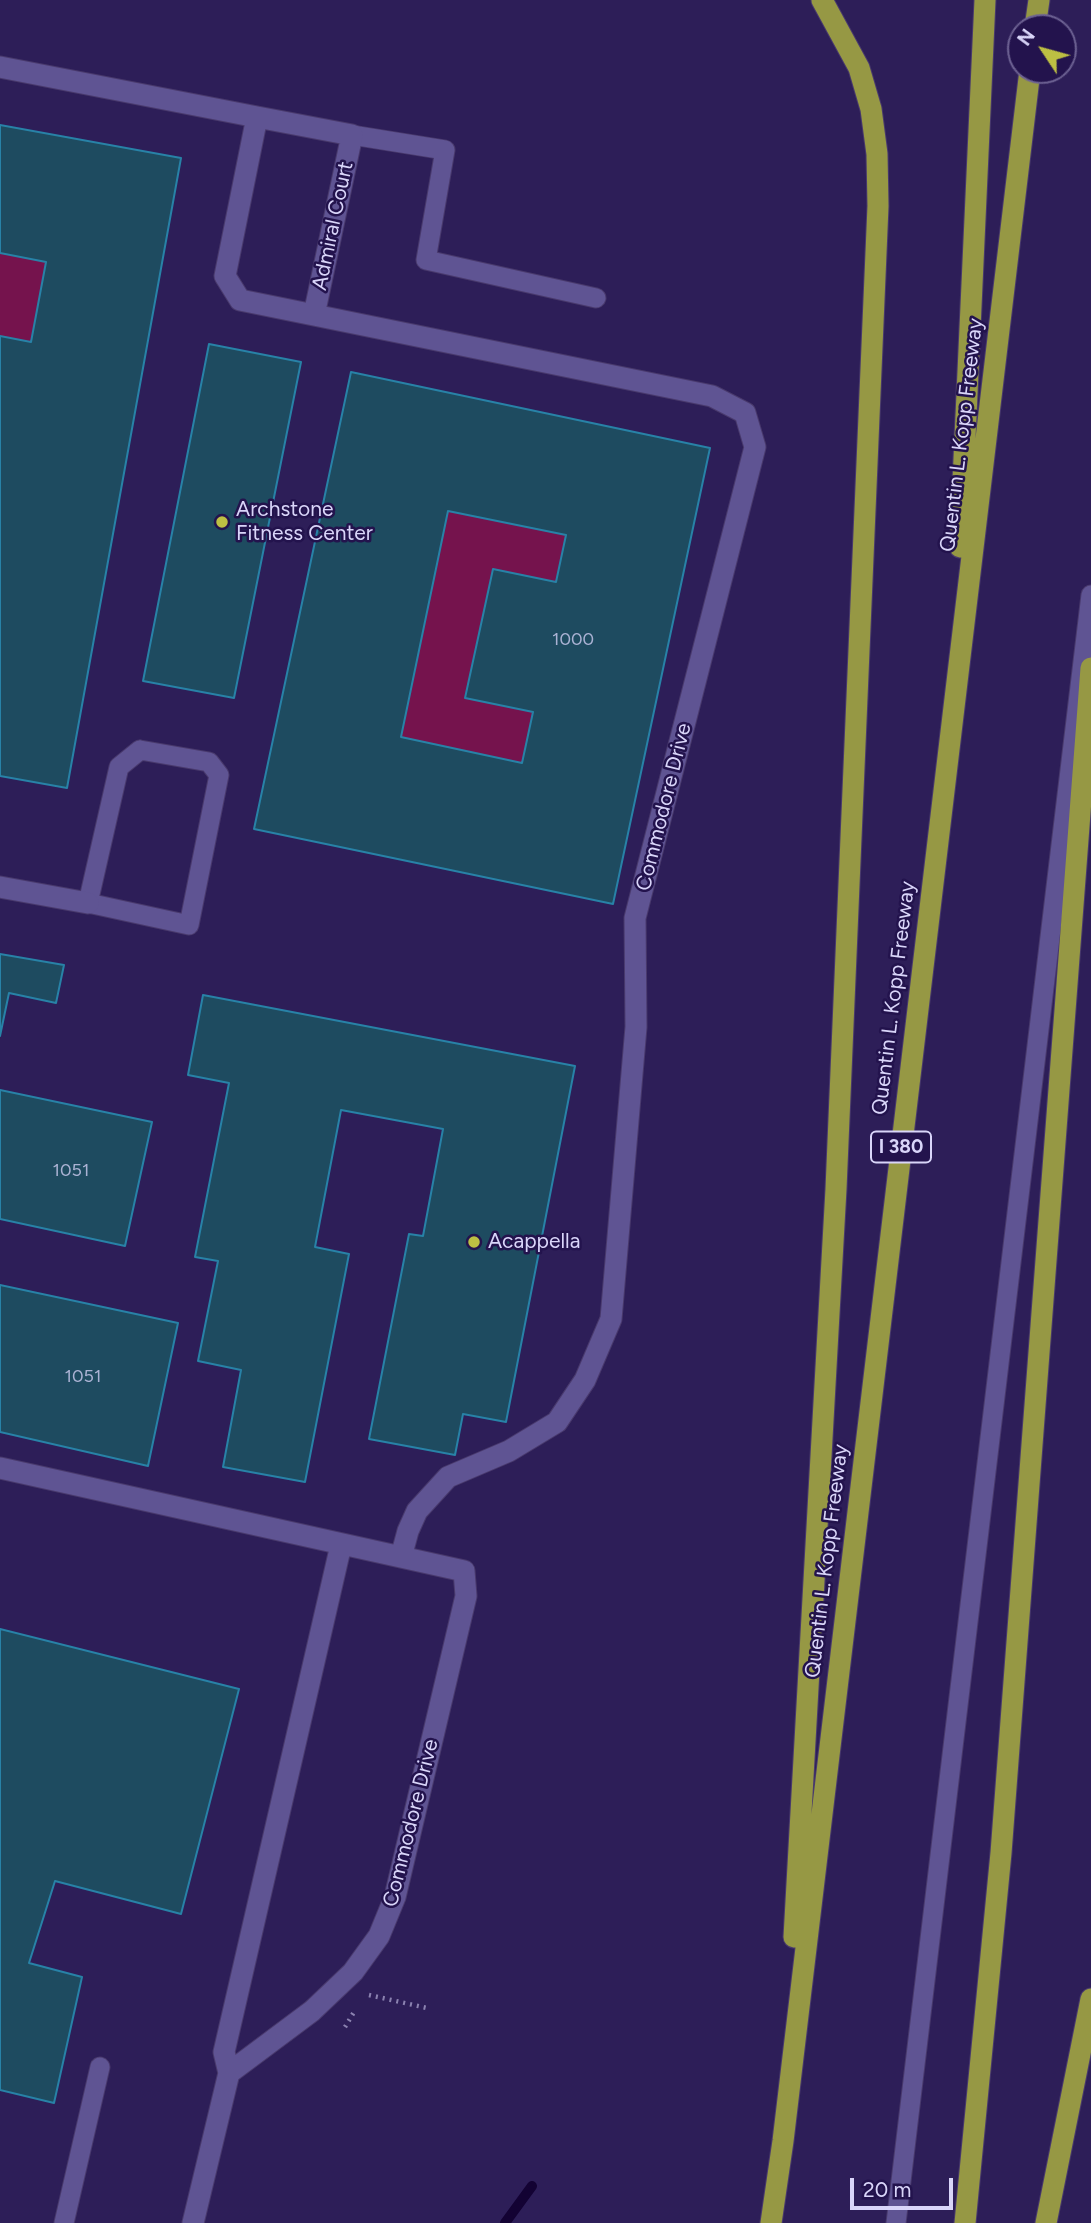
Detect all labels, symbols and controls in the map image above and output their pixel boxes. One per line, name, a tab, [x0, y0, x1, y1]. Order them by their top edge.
north arrow	[1007, 14, 1077, 84]
text: N	[1013, 25, 1040, 50]
street label: Admiral Court	[307, 159, 359, 293]
street label: Quentin L. Kopp Freeway	[935, 317, 989, 553]
place label: Archstone Fitness Center	[236, 497, 373, 547]
marker: Archstone Fitness Center	[214, 514, 230, 530]
house number: 1000	[552, 629, 594, 651]
street label: Commodore Drive	[631, 720, 697, 894]
street label: Quentin L. Kopp Freeway	[867, 880, 921, 1116]
road number: I 380	[871, 1132, 931, 1162]
house number: 1051	[53, 1160, 89, 1182]
place label: Acappella	[488, 1229, 580, 1255]
marker: Acappella	[466, 1234, 482, 1250]
house number: 1051	[65, 1366, 101, 1388]
street label: Quentin L. Kopp Freeway	[800, 1443, 854, 1679]
street label: Commodore Drive	[378, 1736, 444, 1910]
scale bar	[853, 2164, 956, 2208]
text: 20 m	[863, 2177, 911, 2202]

